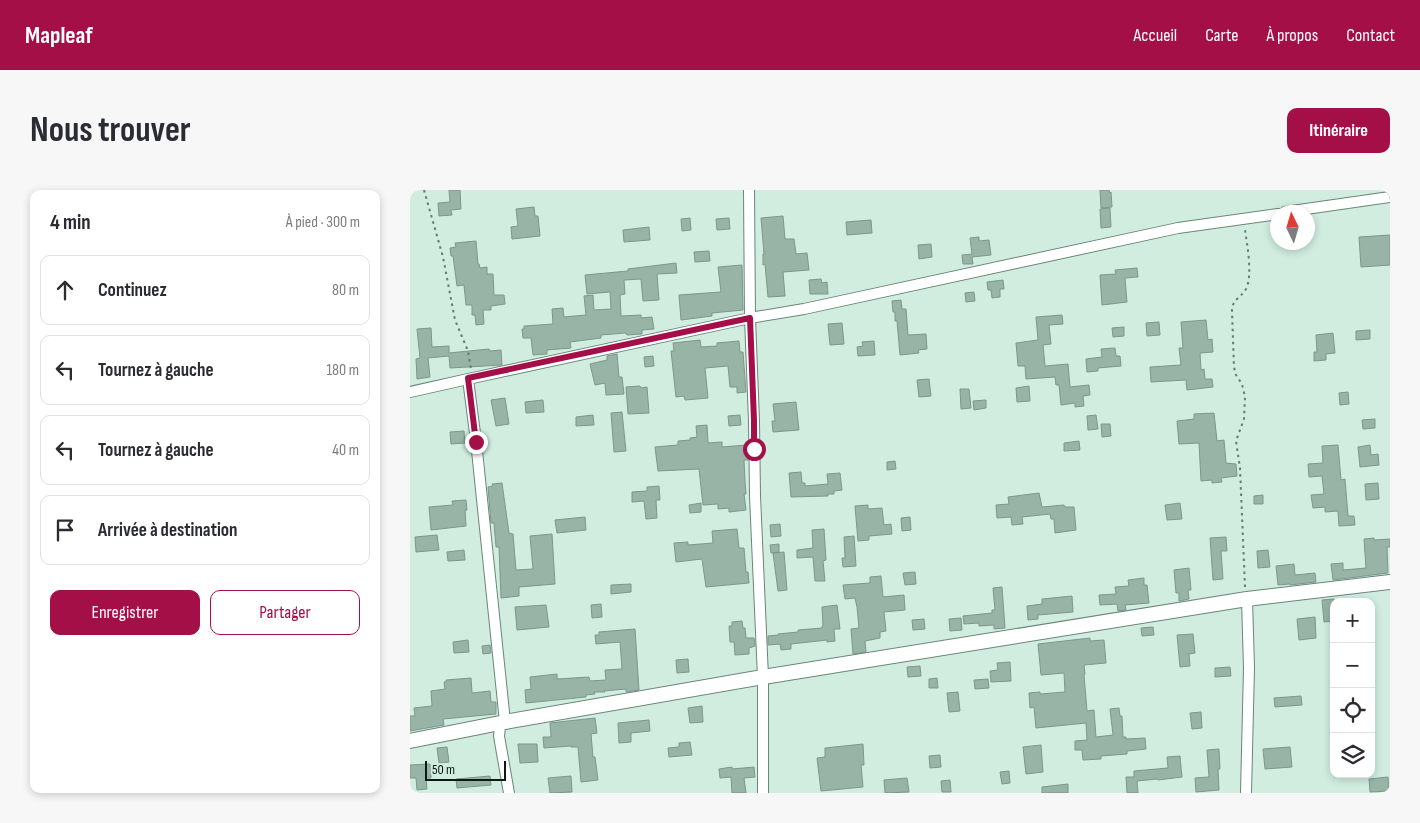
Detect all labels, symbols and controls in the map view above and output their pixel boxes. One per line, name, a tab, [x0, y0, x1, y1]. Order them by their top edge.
text: Mapleaf	[25, 21, 93, 50]
text: Accueil	[1133, 25, 1177, 46]
text: Carte	[1205, 25, 1238, 46]
text: À propos	[1266, 25, 1318, 46]
text: Contact	[1346, 25, 1395, 46]
button: Itinéraire	[1287, 108, 1390, 153]
text: Nous trouver	[30, 109, 191, 152]
north arrow	[1270, 205, 1315, 250]
text: 4 min	[50, 210, 91, 235]
text: À pied · 300 m	[286, 213, 360, 232]
icon: ahead	[51, 276, 79, 304]
text: Continuez	[98, 279, 167, 302]
text: 80 m	[332, 281, 359, 300]
icon: left	[51, 356, 79, 384]
text: Tournez à gauche	[98, 359, 214, 382]
text: 180 m	[326, 361, 359, 380]
route end	[465, 431, 488, 454]
icon: left	[51, 436, 79, 464]
route start	[743, 438, 766, 461]
text: Tournez à gauche	[98, 439, 214, 462]
text: 40 m	[332, 441, 359, 460]
icon: arrive	[51, 516, 79, 544]
text: Arrivée à destination	[98, 519, 238, 542]
button: Enregistrer	[50, 590, 200, 635]
button: Partager	[210, 590, 360, 635]
map controls	[1330, 598, 1375, 778]
button: +	[1330, 598, 1375, 643]
button: −	[1330, 643, 1375, 688]
button: locate	[1330, 688, 1375, 733]
button: layers	[1330, 733, 1375, 778]
scale bar	[425, 758, 506, 781]
text: 50 m	[432, 761, 455, 778]

